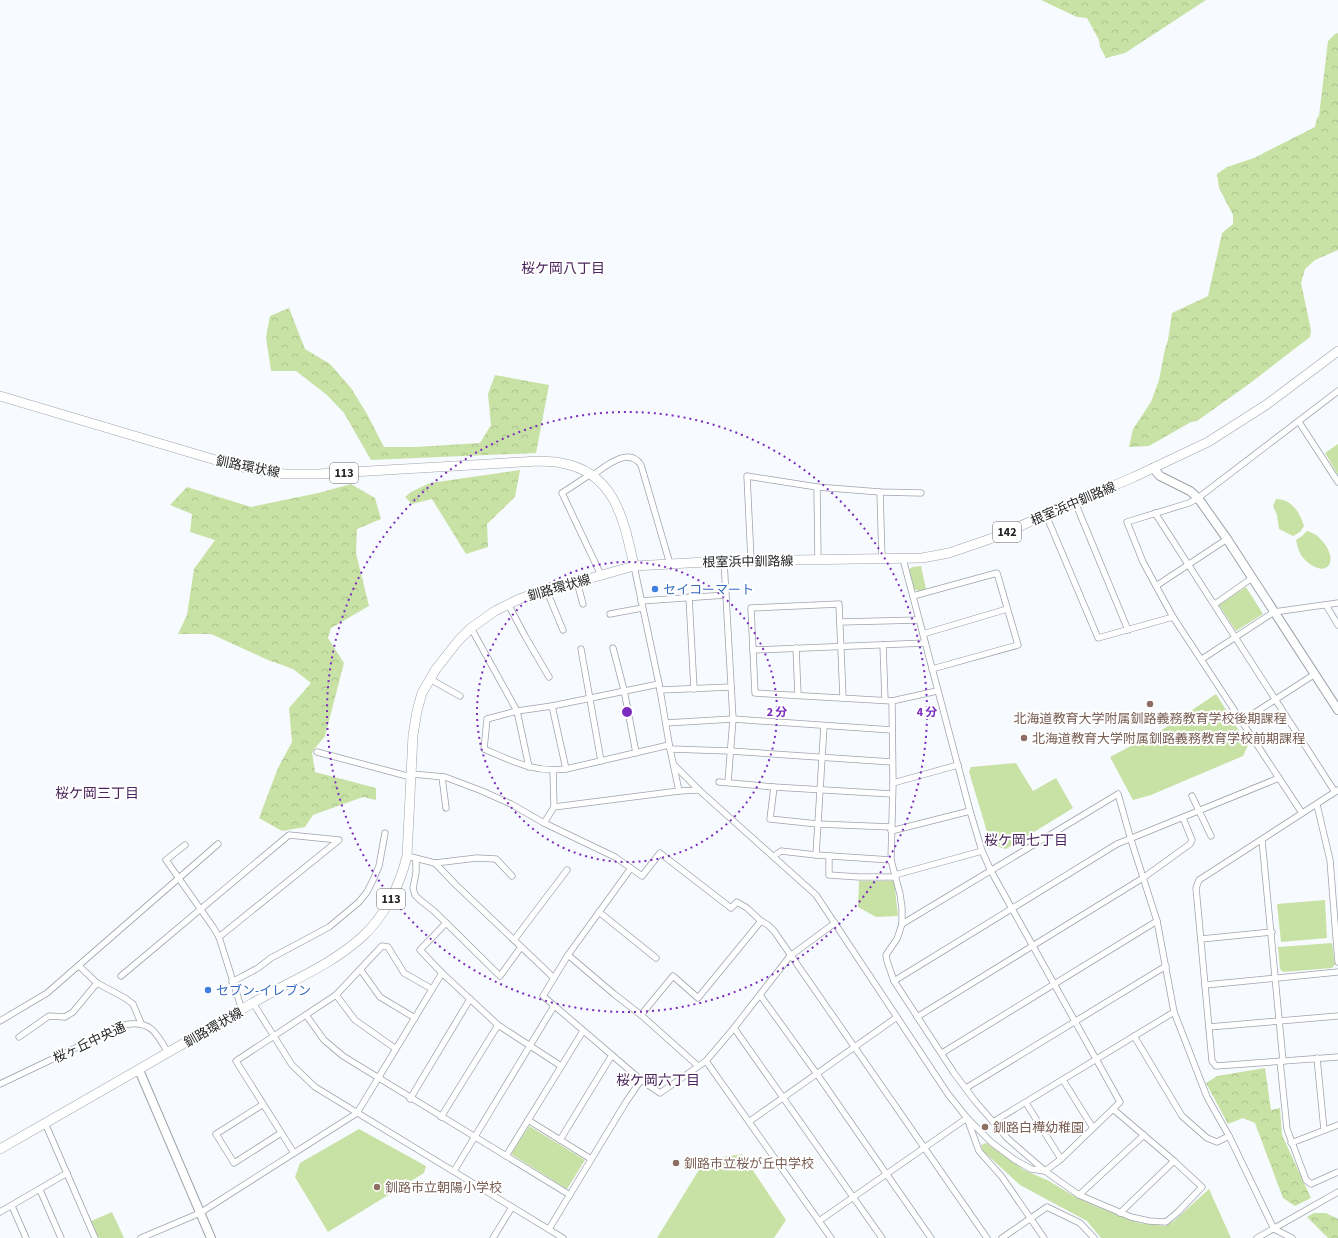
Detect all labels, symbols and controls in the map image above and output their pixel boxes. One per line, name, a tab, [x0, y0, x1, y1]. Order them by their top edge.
district label: 桜ケ岡八丁目	[521, 259, 605, 279]
street label: 釧路環状線	[214, 452, 281, 482]
road number: 113	[330, 463, 358, 483]
street label: 根室浜中釧路線	[1028, 478, 1119, 530]
road number: 142	[993, 522, 1021, 542]
street label: 根室浜中釧路線	[702, 552, 794, 572]
street label: 釧路環状線	[526, 570, 593, 606]
place label: セイコーマート	[663, 581, 754, 599]
marker: セイコーマート	[650, 584, 660, 594]
marker: 北海道教育大学附属釧路義務教育学校後期課程	[1145, 699, 1155, 709]
text: 2 分	[767, 704, 787, 721]
text: 4 分	[917, 704, 937, 721]
centre of rings	[620, 705, 634, 719]
place label: 北海道教育大学附属釧路義務教育学校後期課程	[1013, 710, 1287, 728]
place label: 北海道教育大学附属釧路義務教育学校前期課程	[1032, 730, 1305, 748]
marker: 北海道教育大学附属釧路義務教育学校前期課程	[1019, 733, 1029, 743]
district label: 桜ケ岡三丁目	[55, 784, 139, 804]
district label: 桜ケ岡七丁目	[984, 831, 1068, 851]
road number: 113	[377, 889, 405, 909]
place label: セブン-イレブン	[216, 982, 311, 1000]
marker: セブン-イレブン	[203, 985, 213, 995]
street label: 釧路環状線	[181, 1004, 246, 1052]
street label: 桜ヶ丘中央通	[50, 1018, 129, 1068]
district label: 桜ケ岡六丁目	[616, 1071, 700, 1091]
place label: 釧路白樺幼稚園	[993, 1119, 1084, 1137]
marker: 釧路白樺幼稚園	[980, 1122, 990, 1132]
place label: 釧路市立桜が丘中学校	[684, 1155, 814, 1173]
marker: 釧路市立桜が丘中学校	[671, 1158, 681, 1168]
place label: 釧路市立朝陽小学校	[385, 1179, 502, 1197]
marker: 釧路市立朝陽小学校	[372, 1182, 382, 1192]

